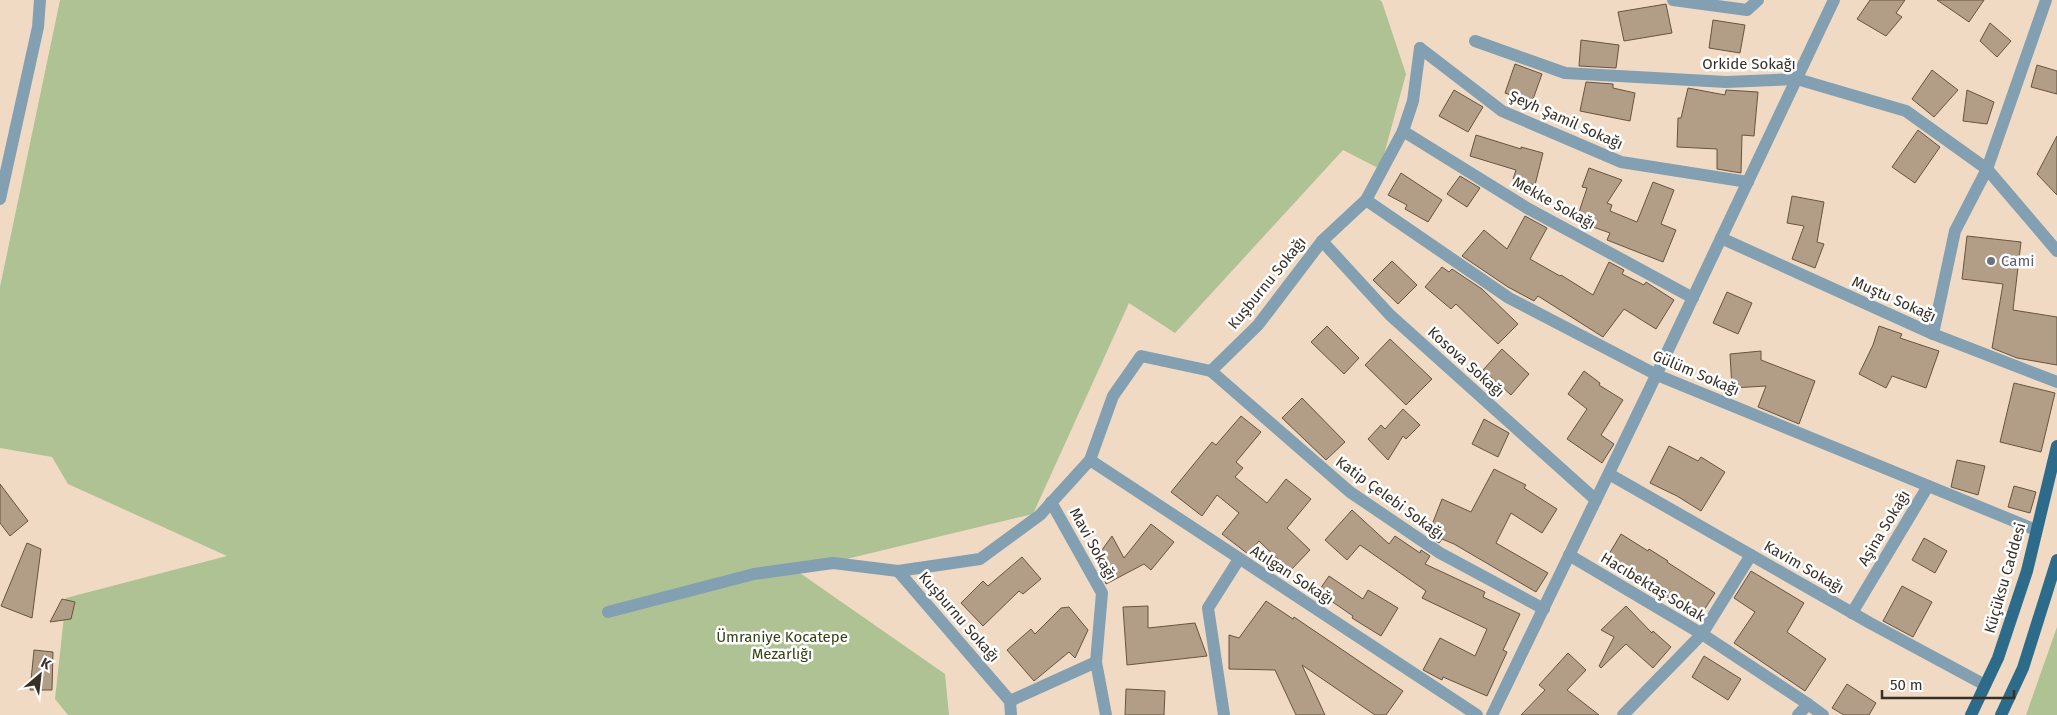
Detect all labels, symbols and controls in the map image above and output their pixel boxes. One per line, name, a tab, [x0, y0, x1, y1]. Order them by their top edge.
street label: Orkide Sokağı	[1702, 55, 1796, 73]
street label: Şeyh Şamil Sokağı	[1506, 87, 1626, 153]
street label: Mekke Sokağı	[1510, 173, 1598, 233]
street label: Kuşburnu Sokağı	[1224, 233, 1310, 333]
place label: Cami	[2001, 252, 2035, 270]
marker: Cami	[1985, 255, 1997, 267]
street label: Muştu Sokağı	[1849, 272, 1939, 326]
street label: Kosova Sokağı	[1424, 323, 1508, 401]
street label: Gülüm Sokağı	[1650, 347, 1742, 399]
street label: Katip Çelebi Sokağı	[1332, 453, 1448, 543]
street label: Aşina Sokağı	[1854, 487, 1914, 569]
street label: Mavi Sokağı	[1066, 505, 1120, 583]
street label: Küçüksu Caddesi	[1981, 521, 2029, 635]
street label: Kavim Sokağı	[1761, 537, 1847, 597]
street label: Atılgan Sokağı	[1247, 541, 1337, 609]
street label: Hacıbektaş Sokak	[1597, 549, 1709, 626]
street label: Kuşburnu Sokağı	[915, 568, 1003, 666]
park label: Ümraniye Kocatepe Mezarlığı	[716, 628, 848, 663]
north arrow	[15, 650, 65, 700]
text: K	[38, 654, 55, 674]
scale bar	[1882, 668, 2014, 700]
text: 50 m	[1890, 676, 1923, 694]

